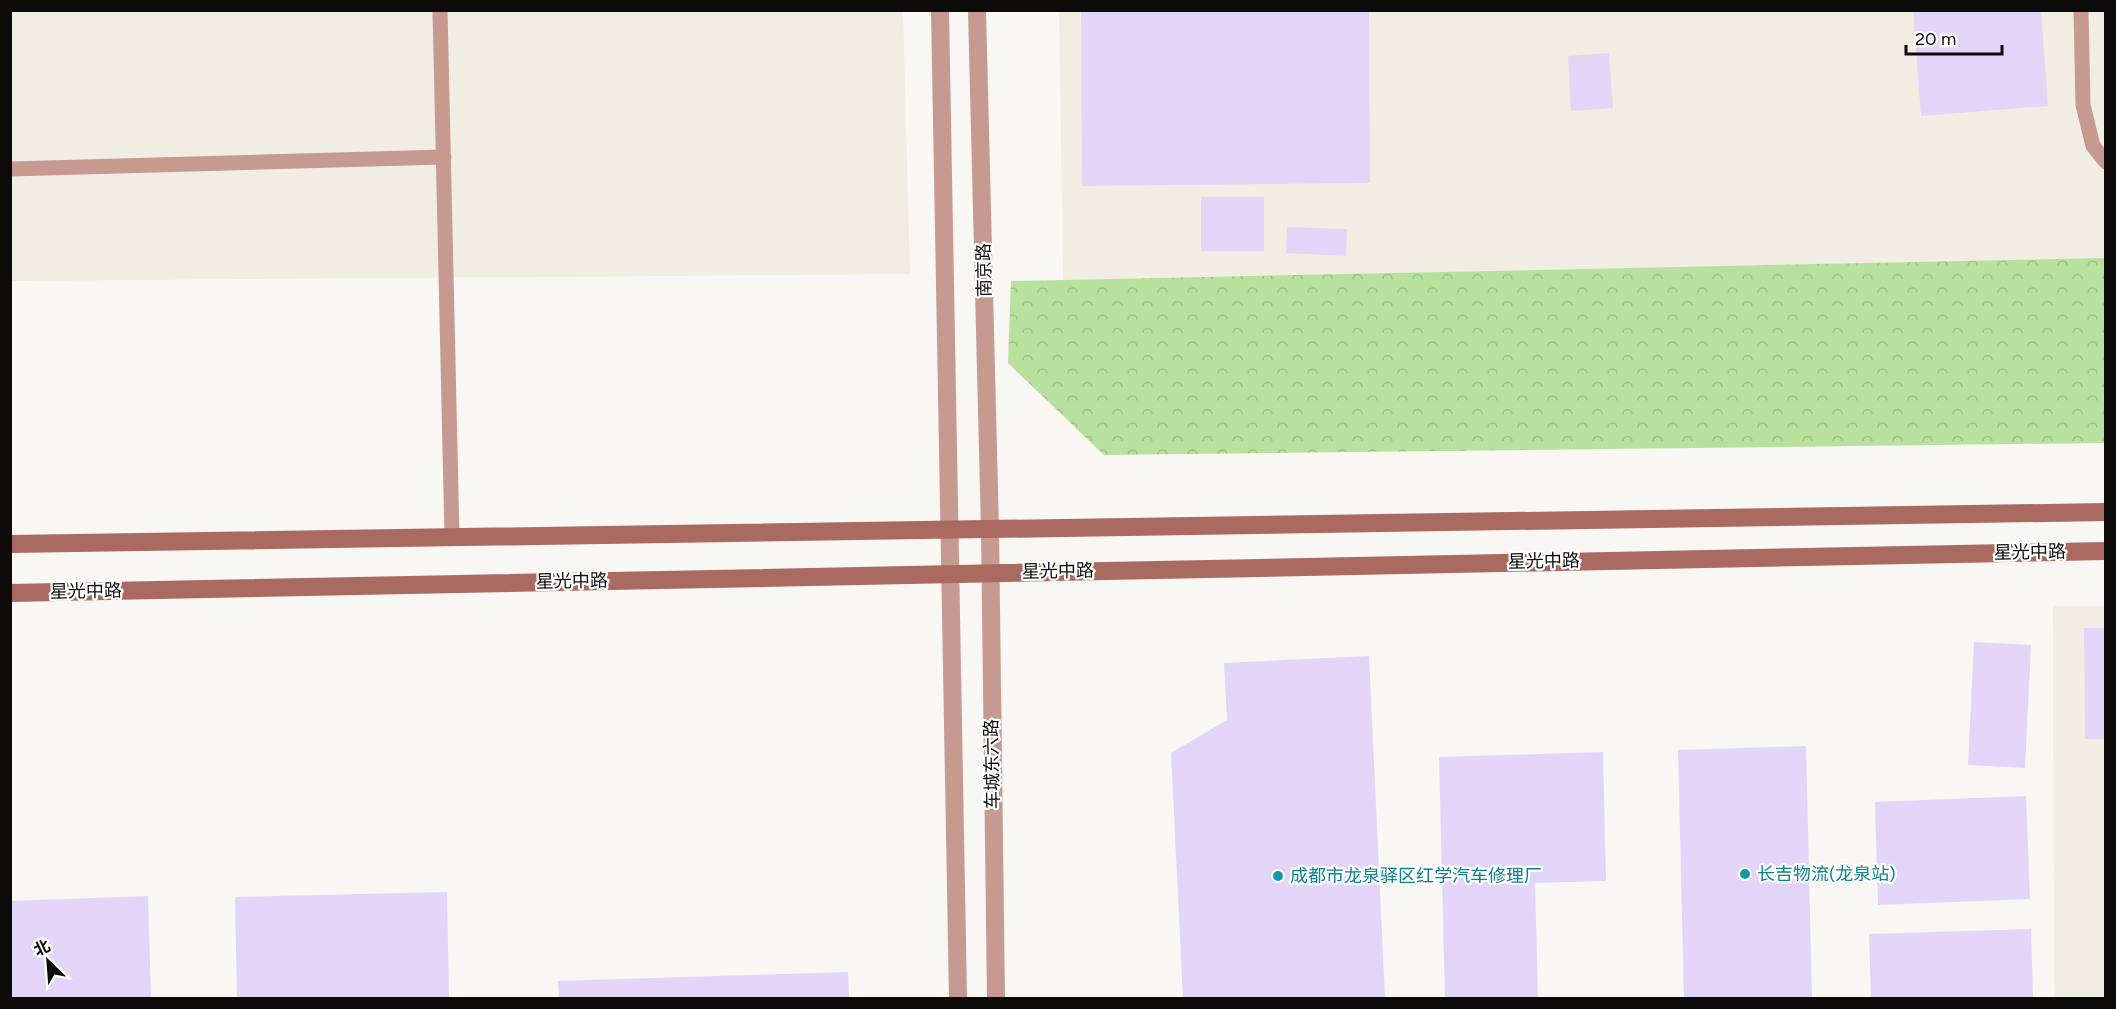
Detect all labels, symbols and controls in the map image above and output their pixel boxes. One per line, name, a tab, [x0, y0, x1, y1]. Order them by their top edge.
scale bar	[1906, 18, 2002, 56]
text: 20 m	[1915, 28, 1956, 50]
street label: 南京路	[973, 243, 995, 297]
street label: 星光中路	[1994, 540, 2066, 564]
street label: 星光中路	[1508, 549, 1580, 573]
street label: 星光中路	[1022, 559, 1094, 583]
street label: 星光中路	[536, 569, 608, 593]
street label: 星光中路	[50, 579, 122, 603]
street label: 车城东六路	[980, 719, 1004, 809]
place label: 长吉物流(龙泉站)	[1757, 863, 1896, 885]
place label: 成都市龙泉驿区红学汽车修理厂	[1290, 865, 1542, 887]
marker: 长吉物流(龙泉站)	[1738, 867, 1752, 881]
marker: 成都市龙泉驿区红学汽车修理厂	[1271, 869, 1285, 883]
north arrow	[18, 931, 78, 991]
text: 北	[31, 936, 53, 960]

